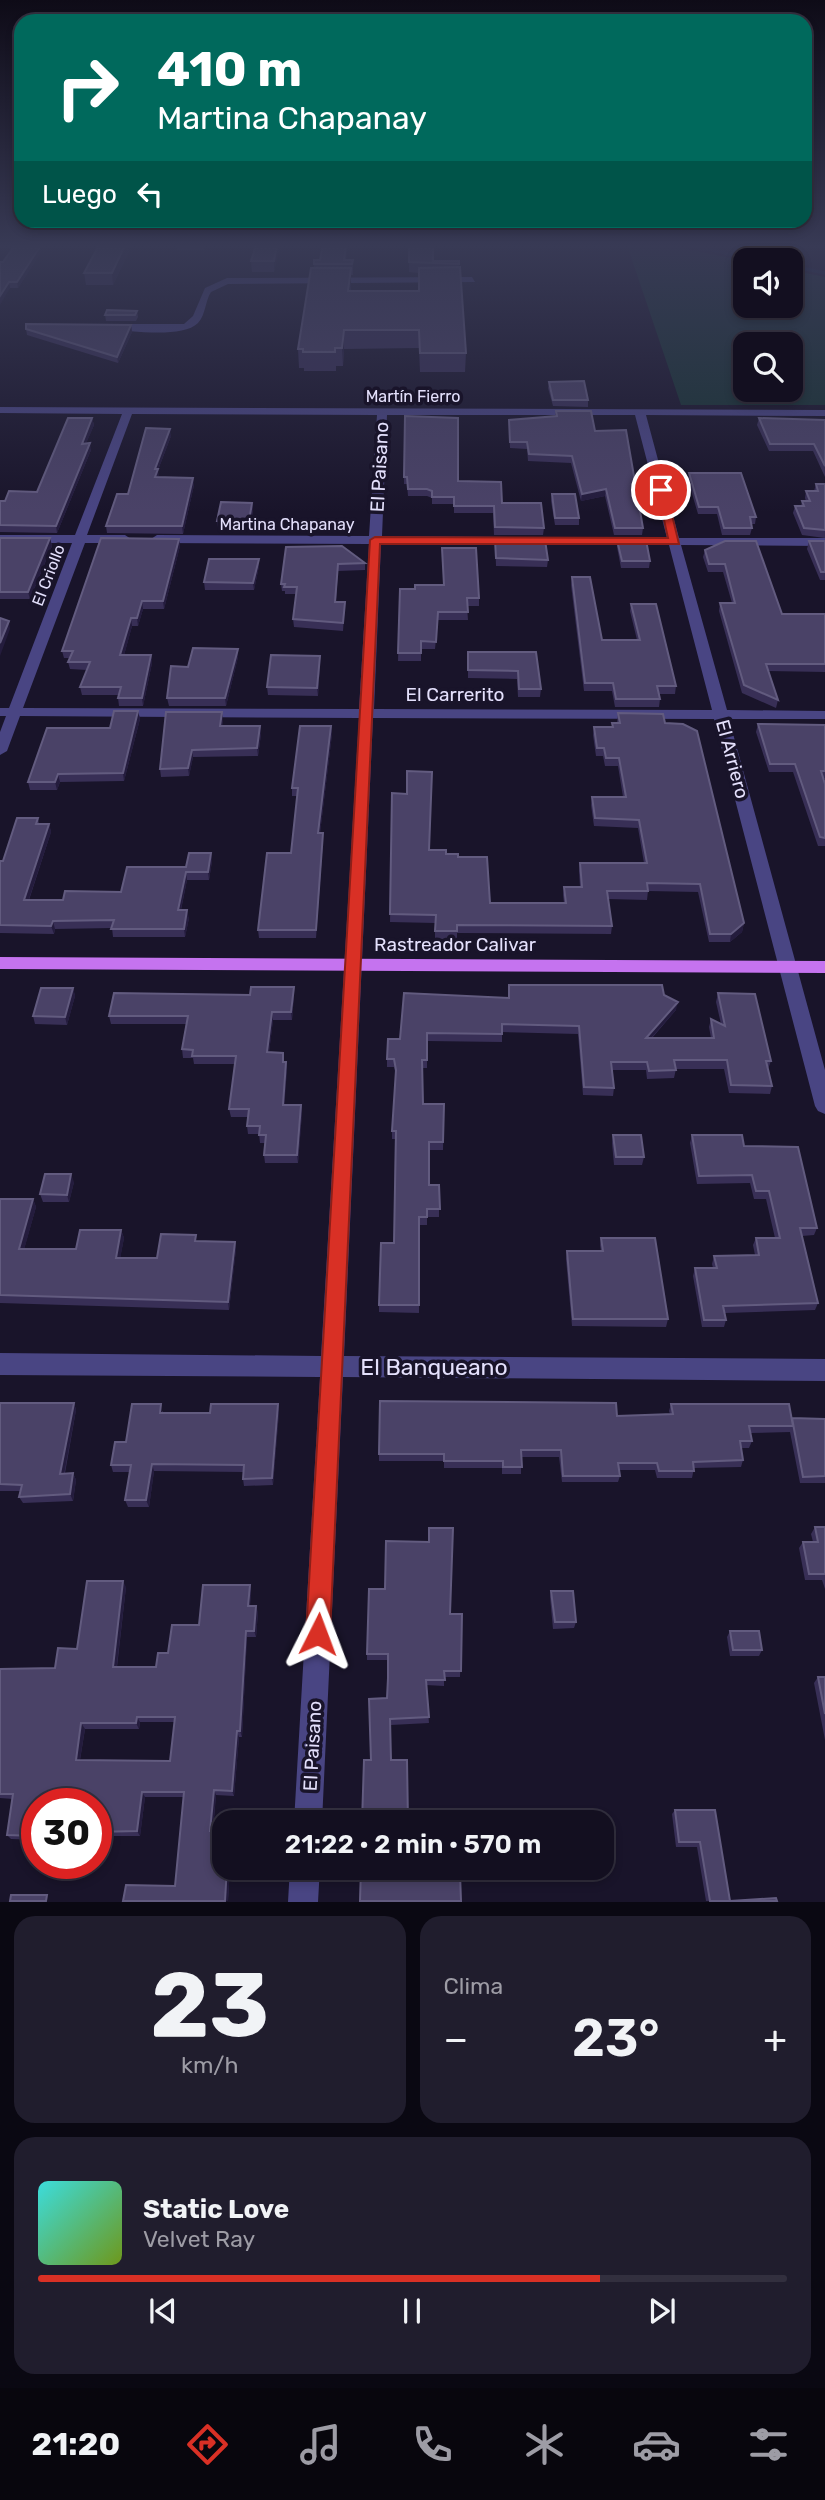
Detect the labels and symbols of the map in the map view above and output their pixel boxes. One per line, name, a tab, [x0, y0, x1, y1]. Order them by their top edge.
street label: Martín Fierro	[366, 387, 460, 406]
street label: El Paisano	[366, 421, 393, 513]
pin	[631, 460, 691, 520]
street label: Martina Chapanay	[220, 515, 355, 534]
street label: El Criollo	[28, 542, 69, 609]
street label: El Carrerito	[406, 683, 504, 706]
street label: El Arriero	[711, 717, 754, 801]
street label: Rastreador Calivar	[374, 933, 537, 956]
street label: El Banqueano	[360, 1353, 508, 1381]
position arrow	[281, 1597, 355, 1671]
street label: El Paisano	[299, 1700, 326, 1792]
speed limit sign: 30	[21, 1788, 112, 1879]

